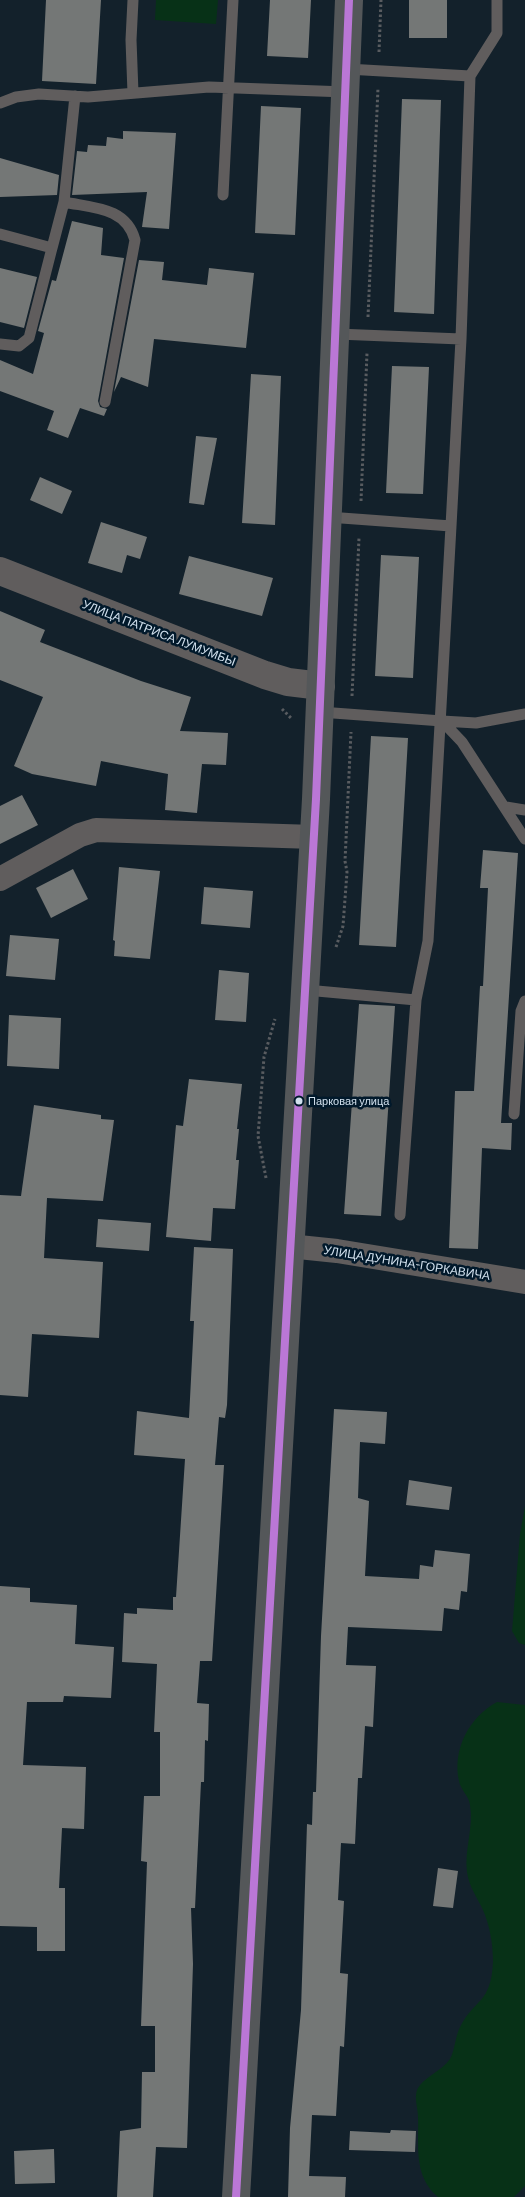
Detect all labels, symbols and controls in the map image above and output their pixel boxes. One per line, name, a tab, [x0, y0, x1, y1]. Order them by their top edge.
street label: УЛИЦА ПАТРИСА ЛУМУМБЫ	[80, 597, 238, 669]
place label: Парковая улица	[308, 1094, 389, 1108]
marker: Парковая улица	[294, 1096, 304, 1106]
street label: УЛИЦА ДУНИНА-ГОРКАВИЧА	[323, 1243, 491, 1283]

